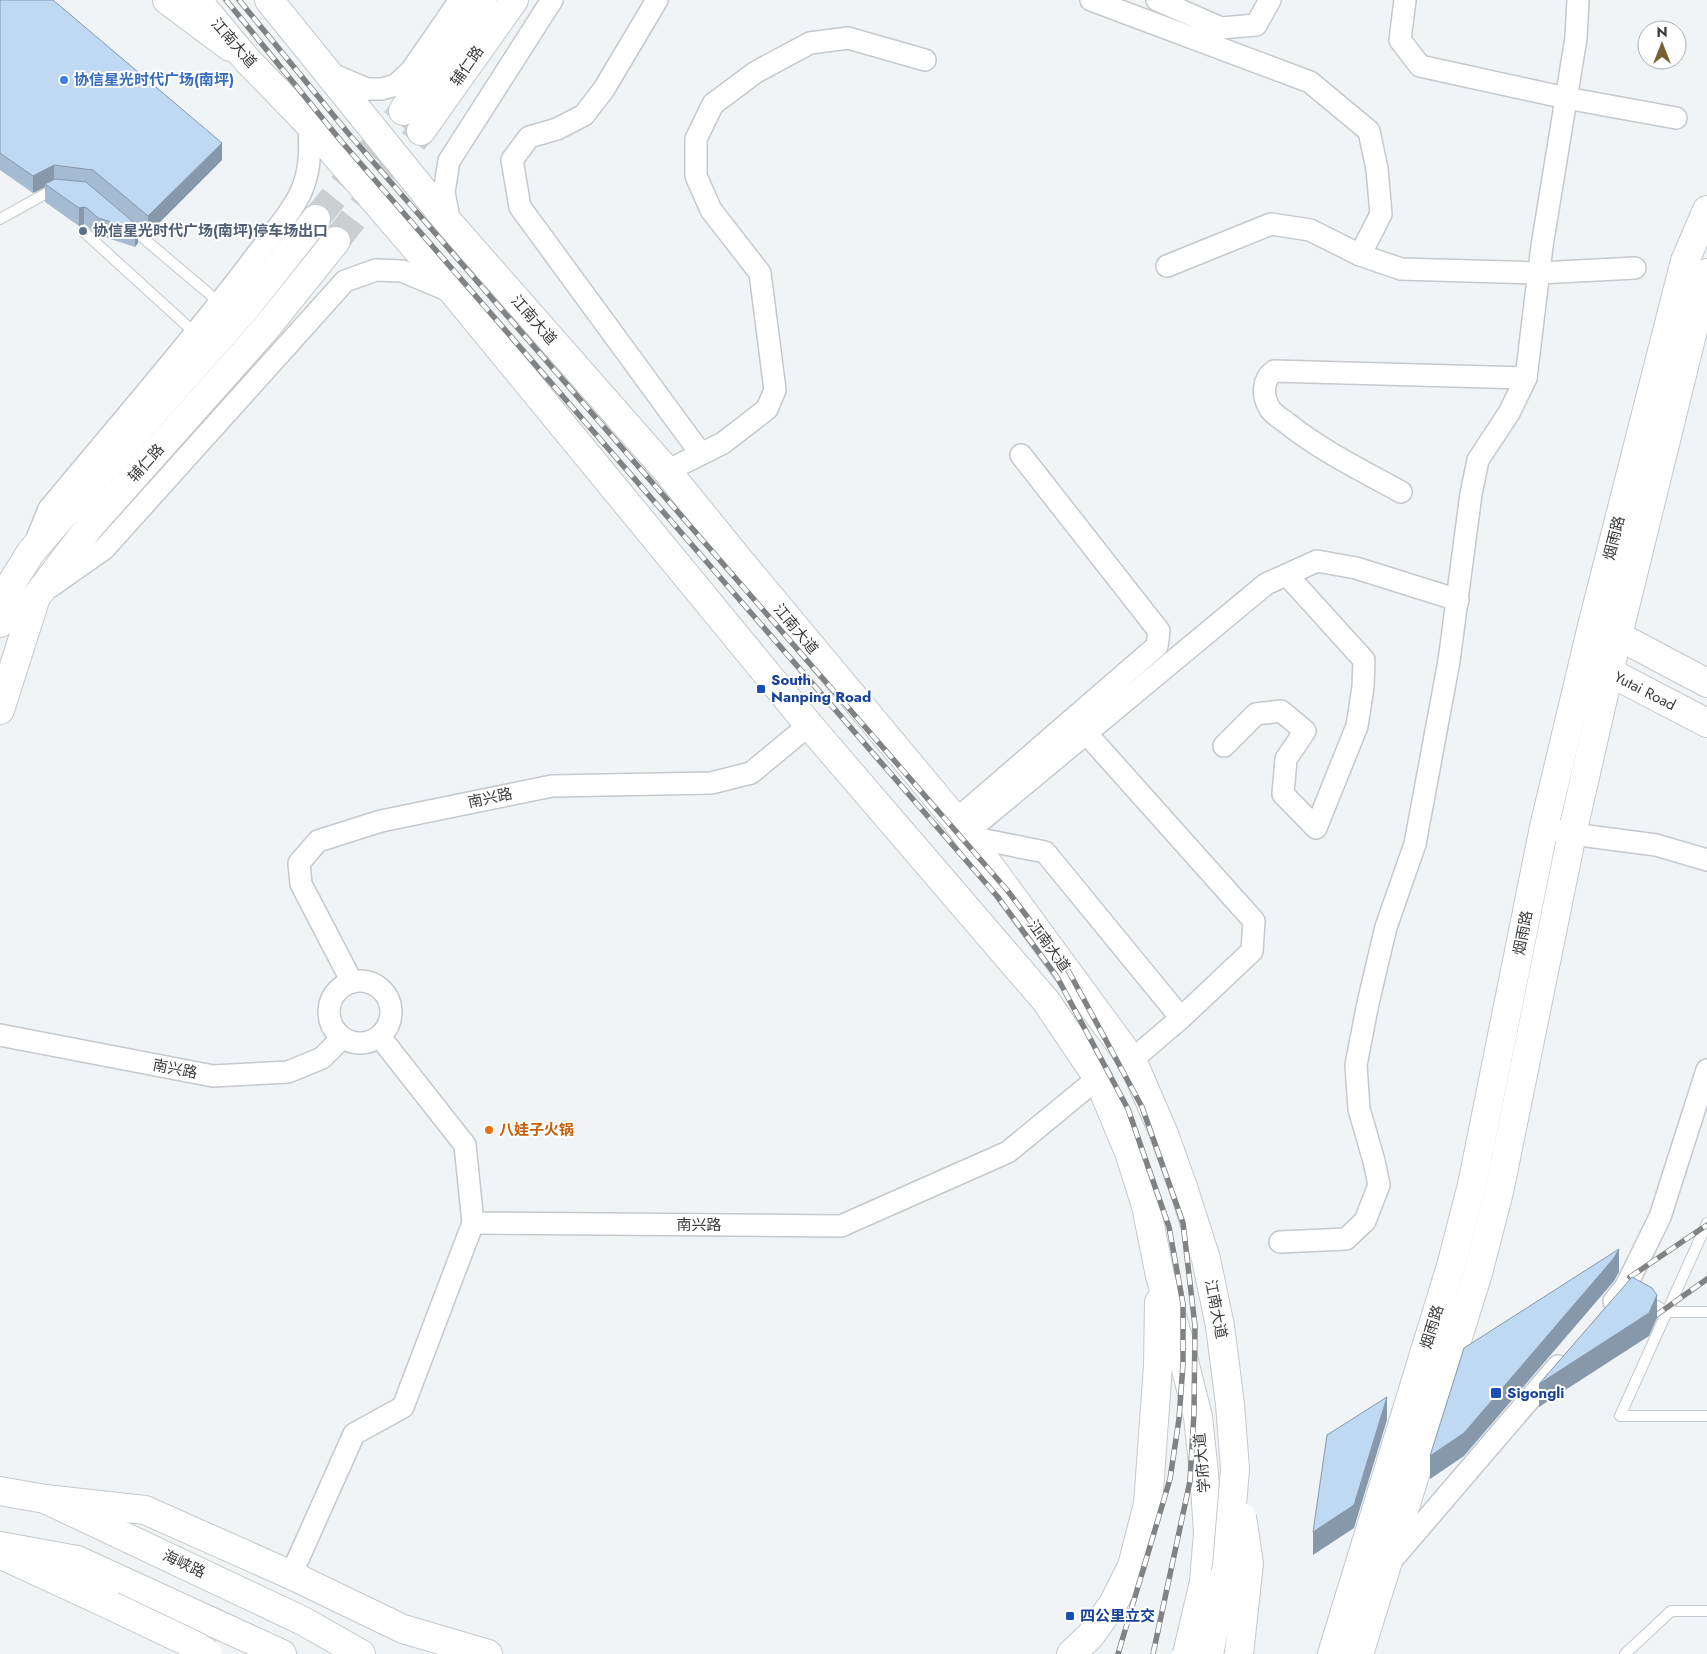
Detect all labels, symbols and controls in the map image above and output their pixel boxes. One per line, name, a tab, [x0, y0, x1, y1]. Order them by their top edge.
street label: 江南大道	[206, 13, 262, 73]
north arrow	[1637, 20, 1687, 70]
text: N	[1656, 22, 1668, 42]
street label: 辅仁路	[445, 41, 489, 91]
place label: 协信星光时代广场(南坪)	[74, 69, 234, 91]
marker: 协信星光时代广场(南坪)	[58, 74, 70, 86]
place label: 协信星光时代广场(南坪)停车场出口	[93, 220, 328, 242]
marker: 协信星光时代广场(南坪)停车场出口	[77, 225, 89, 237]
street label: 江南大道	[506, 290, 562, 350]
street label: 辅仁路	[123, 439, 169, 487]
street label: 烟雨路	[1598, 513, 1630, 563]
street label: 江南大道	[768, 599, 824, 659]
street label: Yutai Road	[1610, 666, 1680, 716]
place label: South Nanping Road	[771, 669, 871, 708]
marker: South Nanping Road	[755, 683, 767, 695]
street label: 南兴路	[466, 783, 514, 813]
street label: 烟雨路	[1508, 909, 1538, 957]
street label: 江南大道	[1022, 915, 1076, 977]
street label: 南兴路	[151, 1054, 199, 1084]
place label: 八娃子火锅	[499, 1119, 574, 1141]
marker: 八娃子火锅	[483, 1124, 495, 1136]
street label: 南兴路	[676, 1214, 722, 1236]
street label: 江南大道	[1199, 1277, 1233, 1341]
street label: 烟雨路	[1415, 1302, 1449, 1352]
place label: Sigongli	[1507, 1382, 1564, 1404]
marker: Sigongli	[1489, 1386, 1503, 1400]
street label: 学府大道	[1188, 1432, 1216, 1494]
street label: 海峡路	[159, 1545, 209, 1583]
place label: 四公里立交	[1080, 1605, 1155, 1627]
marker: 四公里立交	[1064, 1610, 1076, 1622]

